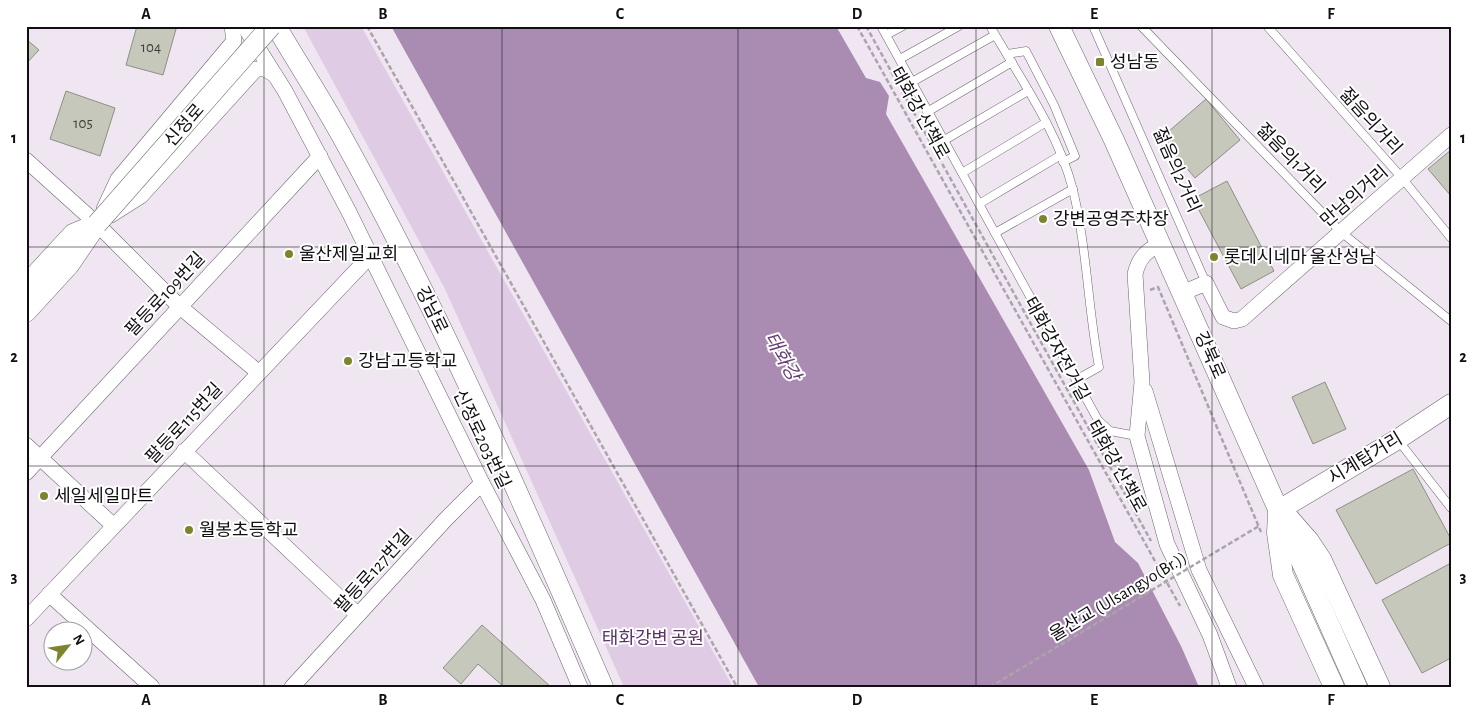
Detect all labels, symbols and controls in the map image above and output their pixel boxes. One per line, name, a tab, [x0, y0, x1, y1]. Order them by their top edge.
text: A	[141, 6, 151, 22]
text: B	[378, 6, 388, 22]
text: C	[616, 6, 625, 22]
text: D	[852, 6, 863, 22]
text: E	[1090, 6, 1098, 22]
text: F	[1327, 6, 1335, 22]
house number: 104	[141, 40, 161, 55]
place label: 성남동	[1110, 53, 1160, 72]
marker: 성남동	[1094, 56, 1106, 68]
street label: 태화강 산책로	[886, 63, 954, 163]
street label: 젊음의거리	[1336, 84, 1406, 158]
street label: 신정로	[160, 100, 208, 150]
house number: 105	[73, 116, 93, 131]
street label: 젊음의1거리	[1253, 119, 1329, 197]
street label: 젊음의2거리	[1149, 124, 1205, 216]
text: 1	[11, 130, 17, 146]
text: 1	[1460, 130, 1466, 146]
street label: 만남의거리	[1316, 161, 1392, 231]
place label: 강변공영주차장	[1053, 209, 1169, 229]
marker: 강변공영주차장	[1037, 213, 1049, 225]
place label: 울산제일교회	[299, 244, 398, 264]
place label: 롯데시네마 울산성남	[1224, 247, 1376, 267]
marker: 울산제일교회	[283, 248, 295, 260]
street label: 팔등로109번길	[122, 249, 209, 340]
marker: 롯데시네마 울산성남	[1208, 251, 1220, 263]
street label: 강남로	[412, 283, 452, 337]
street label: 태화강자전거길	[1020, 293, 1094, 405]
street label: 강북로	[1191, 328, 1229, 382]
water label: 태화강	[760, 329, 805, 386]
text: 2	[10, 349, 18, 365]
text: 2	[1459, 349, 1467, 365]
place label: 강남고등학교	[358, 351, 457, 371]
marker: 강남고등학교	[342, 355, 354, 367]
street label: 팔등로115번길	[142, 379, 226, 467]
street label: 신정로203번길	[449, 386, 515, 492]
street label: 태화강 산책로	[1083, 416, 1151, 516]
street label: 시계탑거리	[1324, 428, 1406, 488]
place label: 세일세일마트	[54, 486, 153, 506]
marker: 세일세일마트	[38, 490, 50, 502]
place label: 월봉초등학교	[199, 521, 298, 540]
marker: 월봉초등학교	[183, 524, 195, 536]
street label: 팔등로127번길	[331, 526, 415, 617]
street label: 울산교 (Ulsangyo(Br.))	[1046, 548, 1190, 645]
text: 3	[11, 569, 18, 585]
text: 3	[1460, 569, 1467, 585]
north arrow	[42, 620, 92, 670]
park label: 태화강변 공원	[602, 628, 704, 648]
text: N	[70, 632, 87, 648]
text: A	[141, 692, 151, 708]
text: B	[378, 692, 388, 708]
text: C	[616, 692, 625, 708]
text: D	[852, 692, 863, 708]
text: E	[1090, 692, 1098, 708]
text: F	[1327, 692, 1335, 708]

